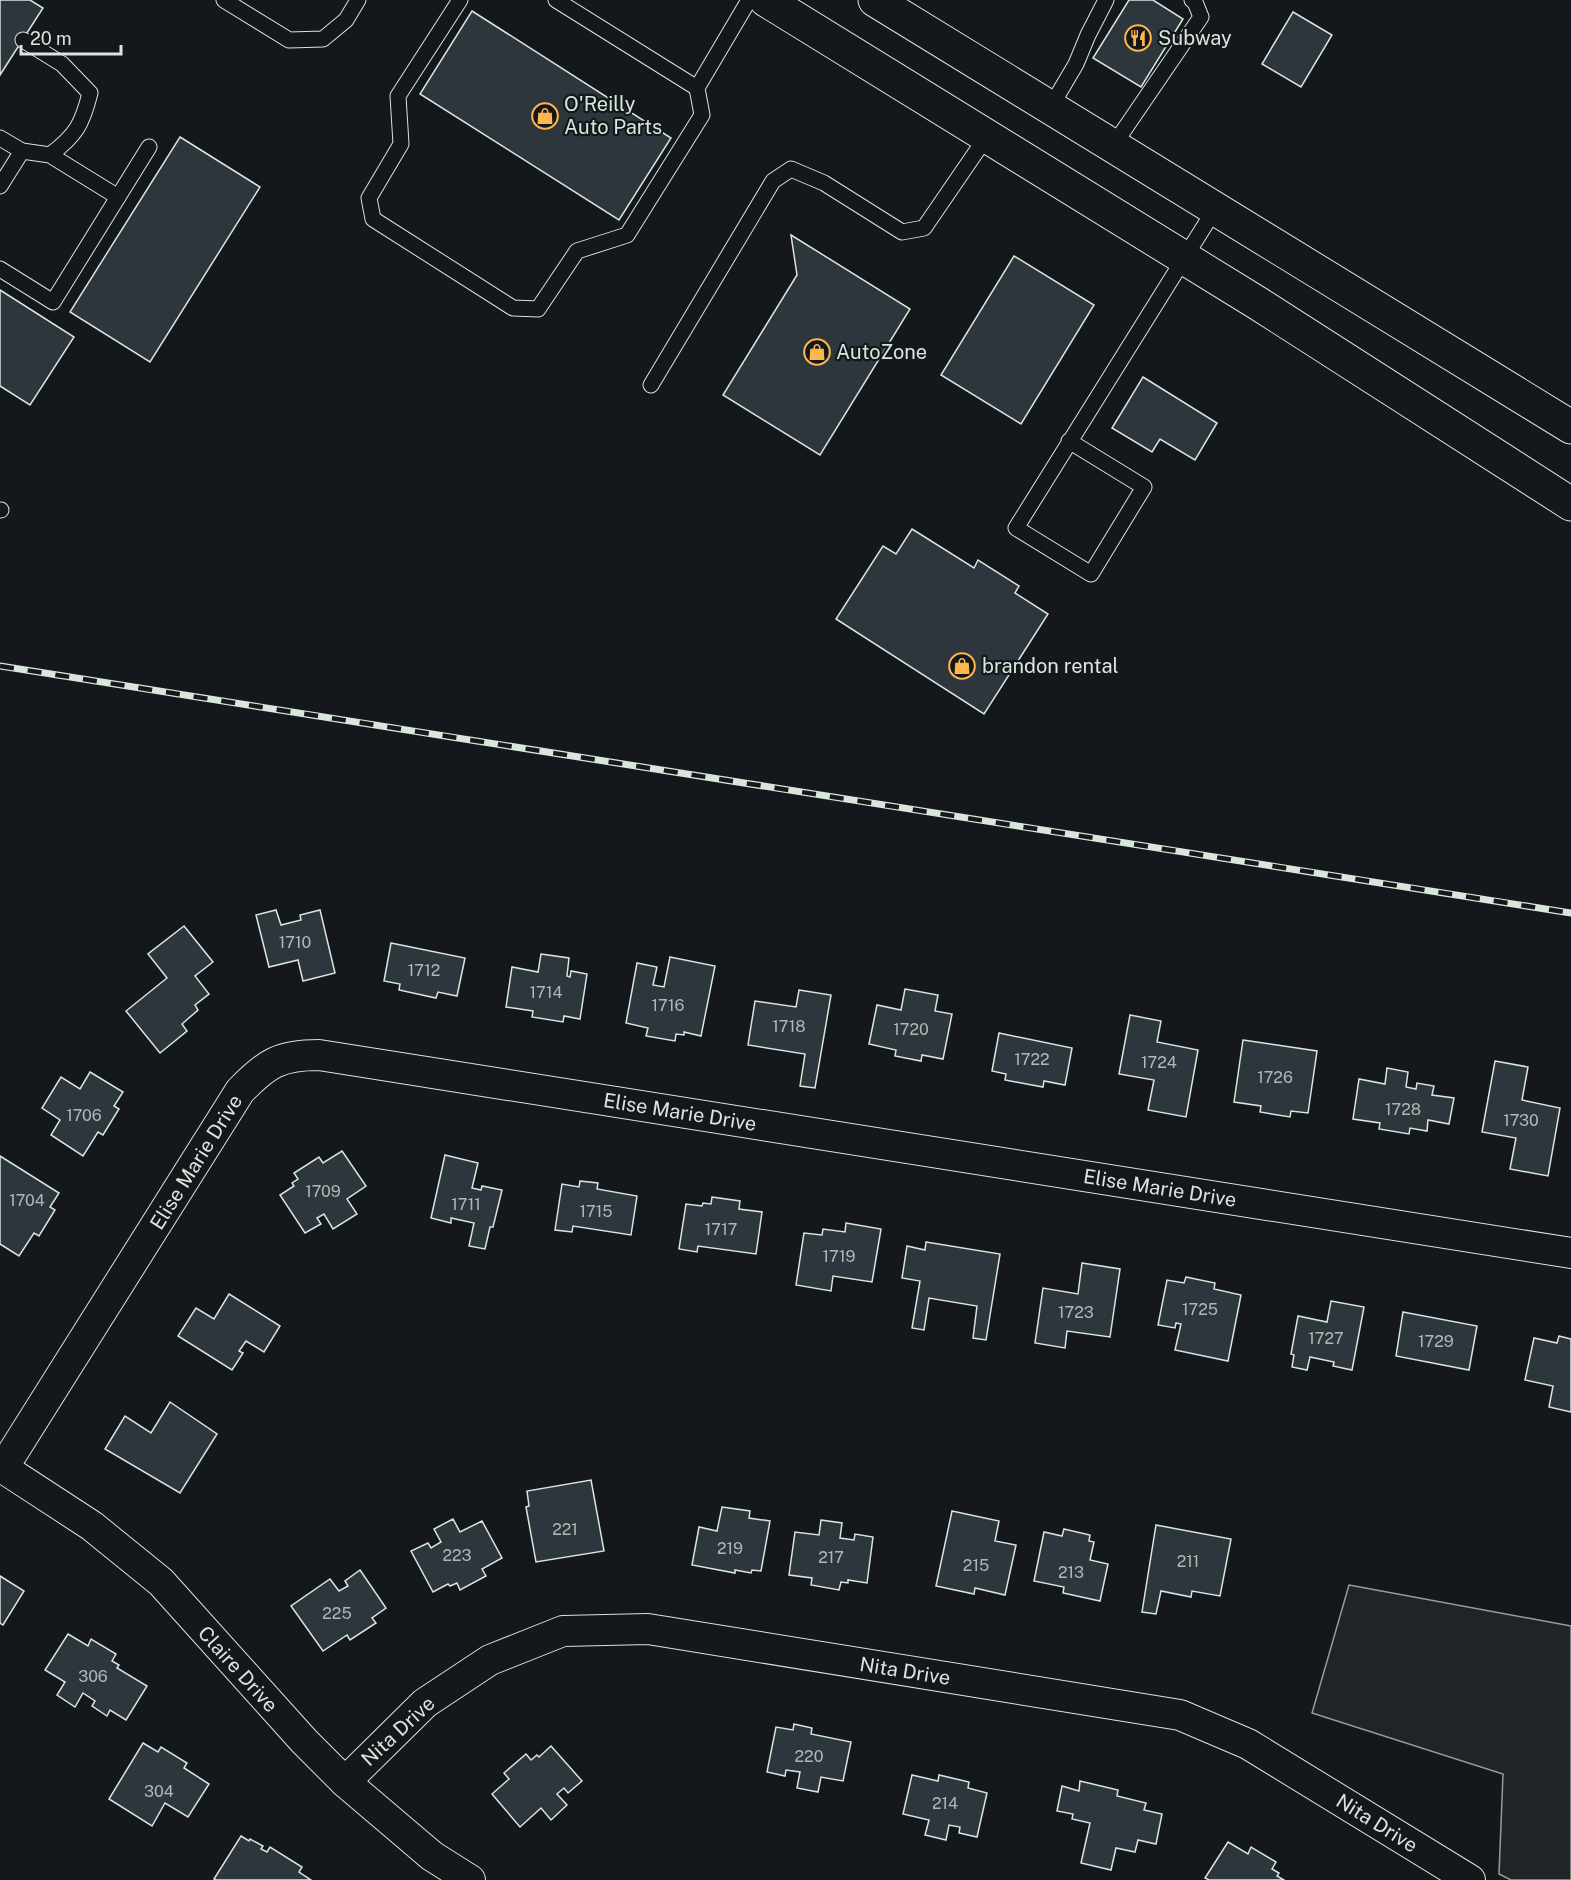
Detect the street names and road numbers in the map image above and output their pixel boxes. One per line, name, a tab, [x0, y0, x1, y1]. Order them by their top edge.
street label: Elise Marie Drive	[602, 1088, 758, 1136]
street label: Elise Marie Drive	[145, 1090, 247, 1234]
street label: Elise Marie Drive	[1082, 1164, 1238, 1212]
street label: Claire Drive	[193, 1621, 283, 1717]
street label: Nita Drive	[858, 1652, 952, 1690]
street label: Nita Drive	[356, 1691, 440, 1771]
street label: Nita Drive	[1332, 1789, 1422, 1857]

